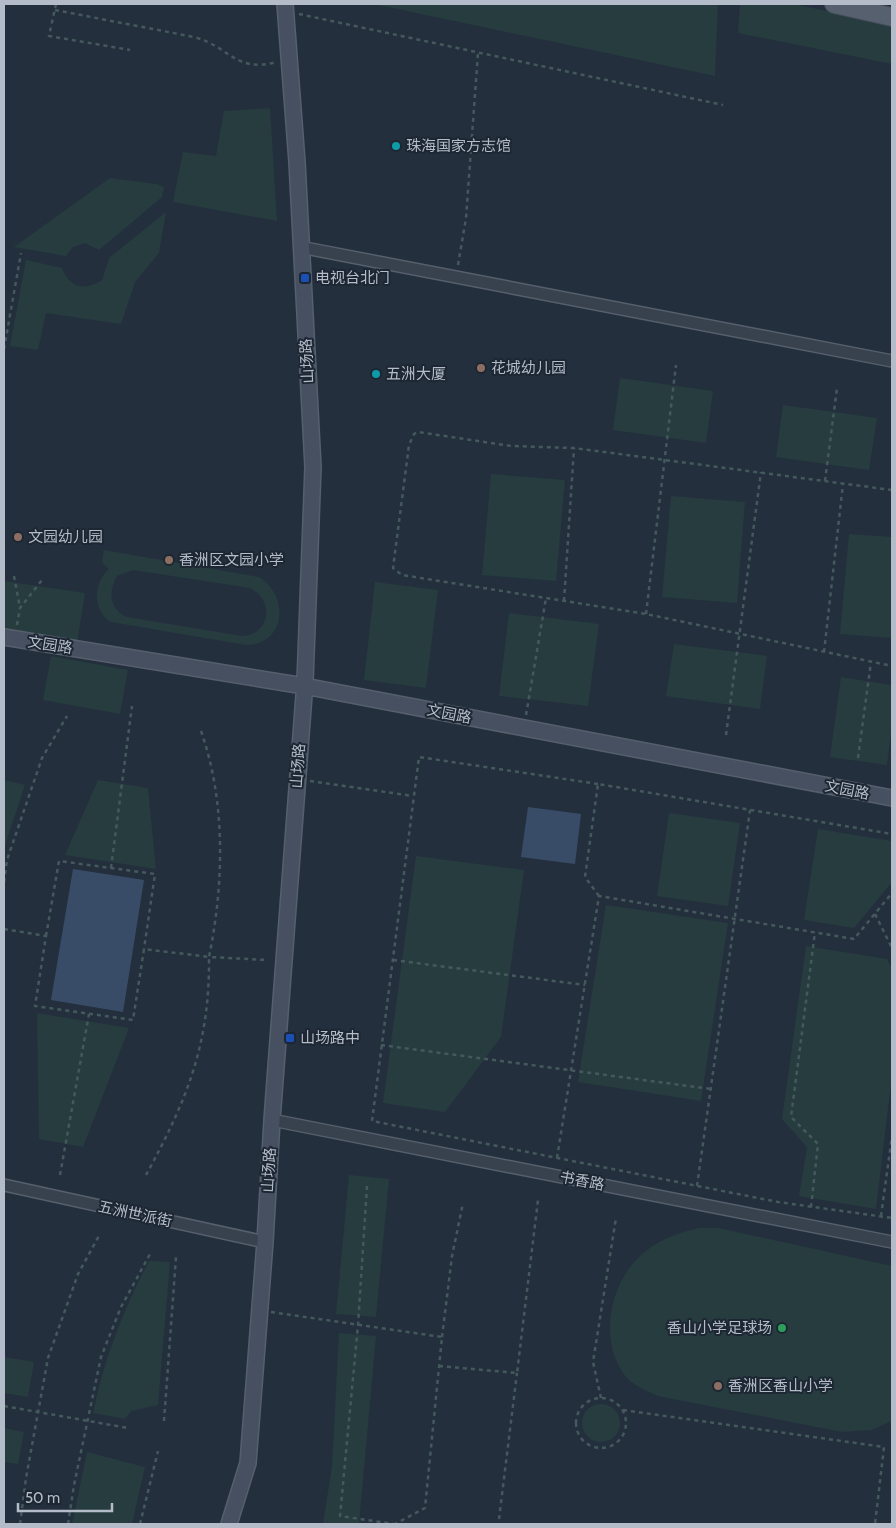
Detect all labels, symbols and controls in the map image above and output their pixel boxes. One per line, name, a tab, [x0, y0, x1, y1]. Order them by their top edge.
place label: 珠海国家方志馆	[406, 137, 511, 155]
marker: 珠海国家方志馆	[390, 140, 402, 152]
place label: 电视台北门	[315, 269, 390, 287]
marker: 电视台北门	[299, 272, 311, 284]
street label: 山场路	[297, 338, 317, 384]
place label: 花城幼儿园	[491, 359, 566, 377]
marker: 花城幼儿园	[475, 362, 487, 374]
place label: 五洲大厦	[386, 365, 446, 383]
marker: 五洲大厦	[370, 368, 382, 380]
place label: 文园幼儿园	[28, 528, 103, 546]
marker: 文园幼儿园	[12, 531, 24, 543]
place label: 香洲区文园小学	[179, 551, 284, 569]
marker: 香洲区文园小学	[163, 554, 175, 566]
street label: 文园路	[26, 633, 74, 657]
street label: 文园路	[425, 701, 473, 727]
street label: 山场路	[287, 743, 309, 789]
street label: 文园路	[823, 777, 871, 803]
place label: 山场路中	[300, 1029, 360, 1047]
marker: 山场路中	[284, 1032, 296, 1044]
street label: 山场路	[259, 1147, 279, 1193]
street label: 书香路	[558, 1168, 606, 1194]
street label: 五洲世派街	[96, 1197, 174, 1231]
place label: 香山小学足球场	[667, 1319, 772, 1337]
marker: 香山小学足球场	[776, 1322, 788, 1334]
place label: 香洲区香山小学	[728, 1377, 833, 1395]
marker: 香洲区香山小学	[712, 1380, 724, 1392]
scale bar	[18, 1480, 111, 1512]
text: 50 m	[25, 1489, 60, 1507]

